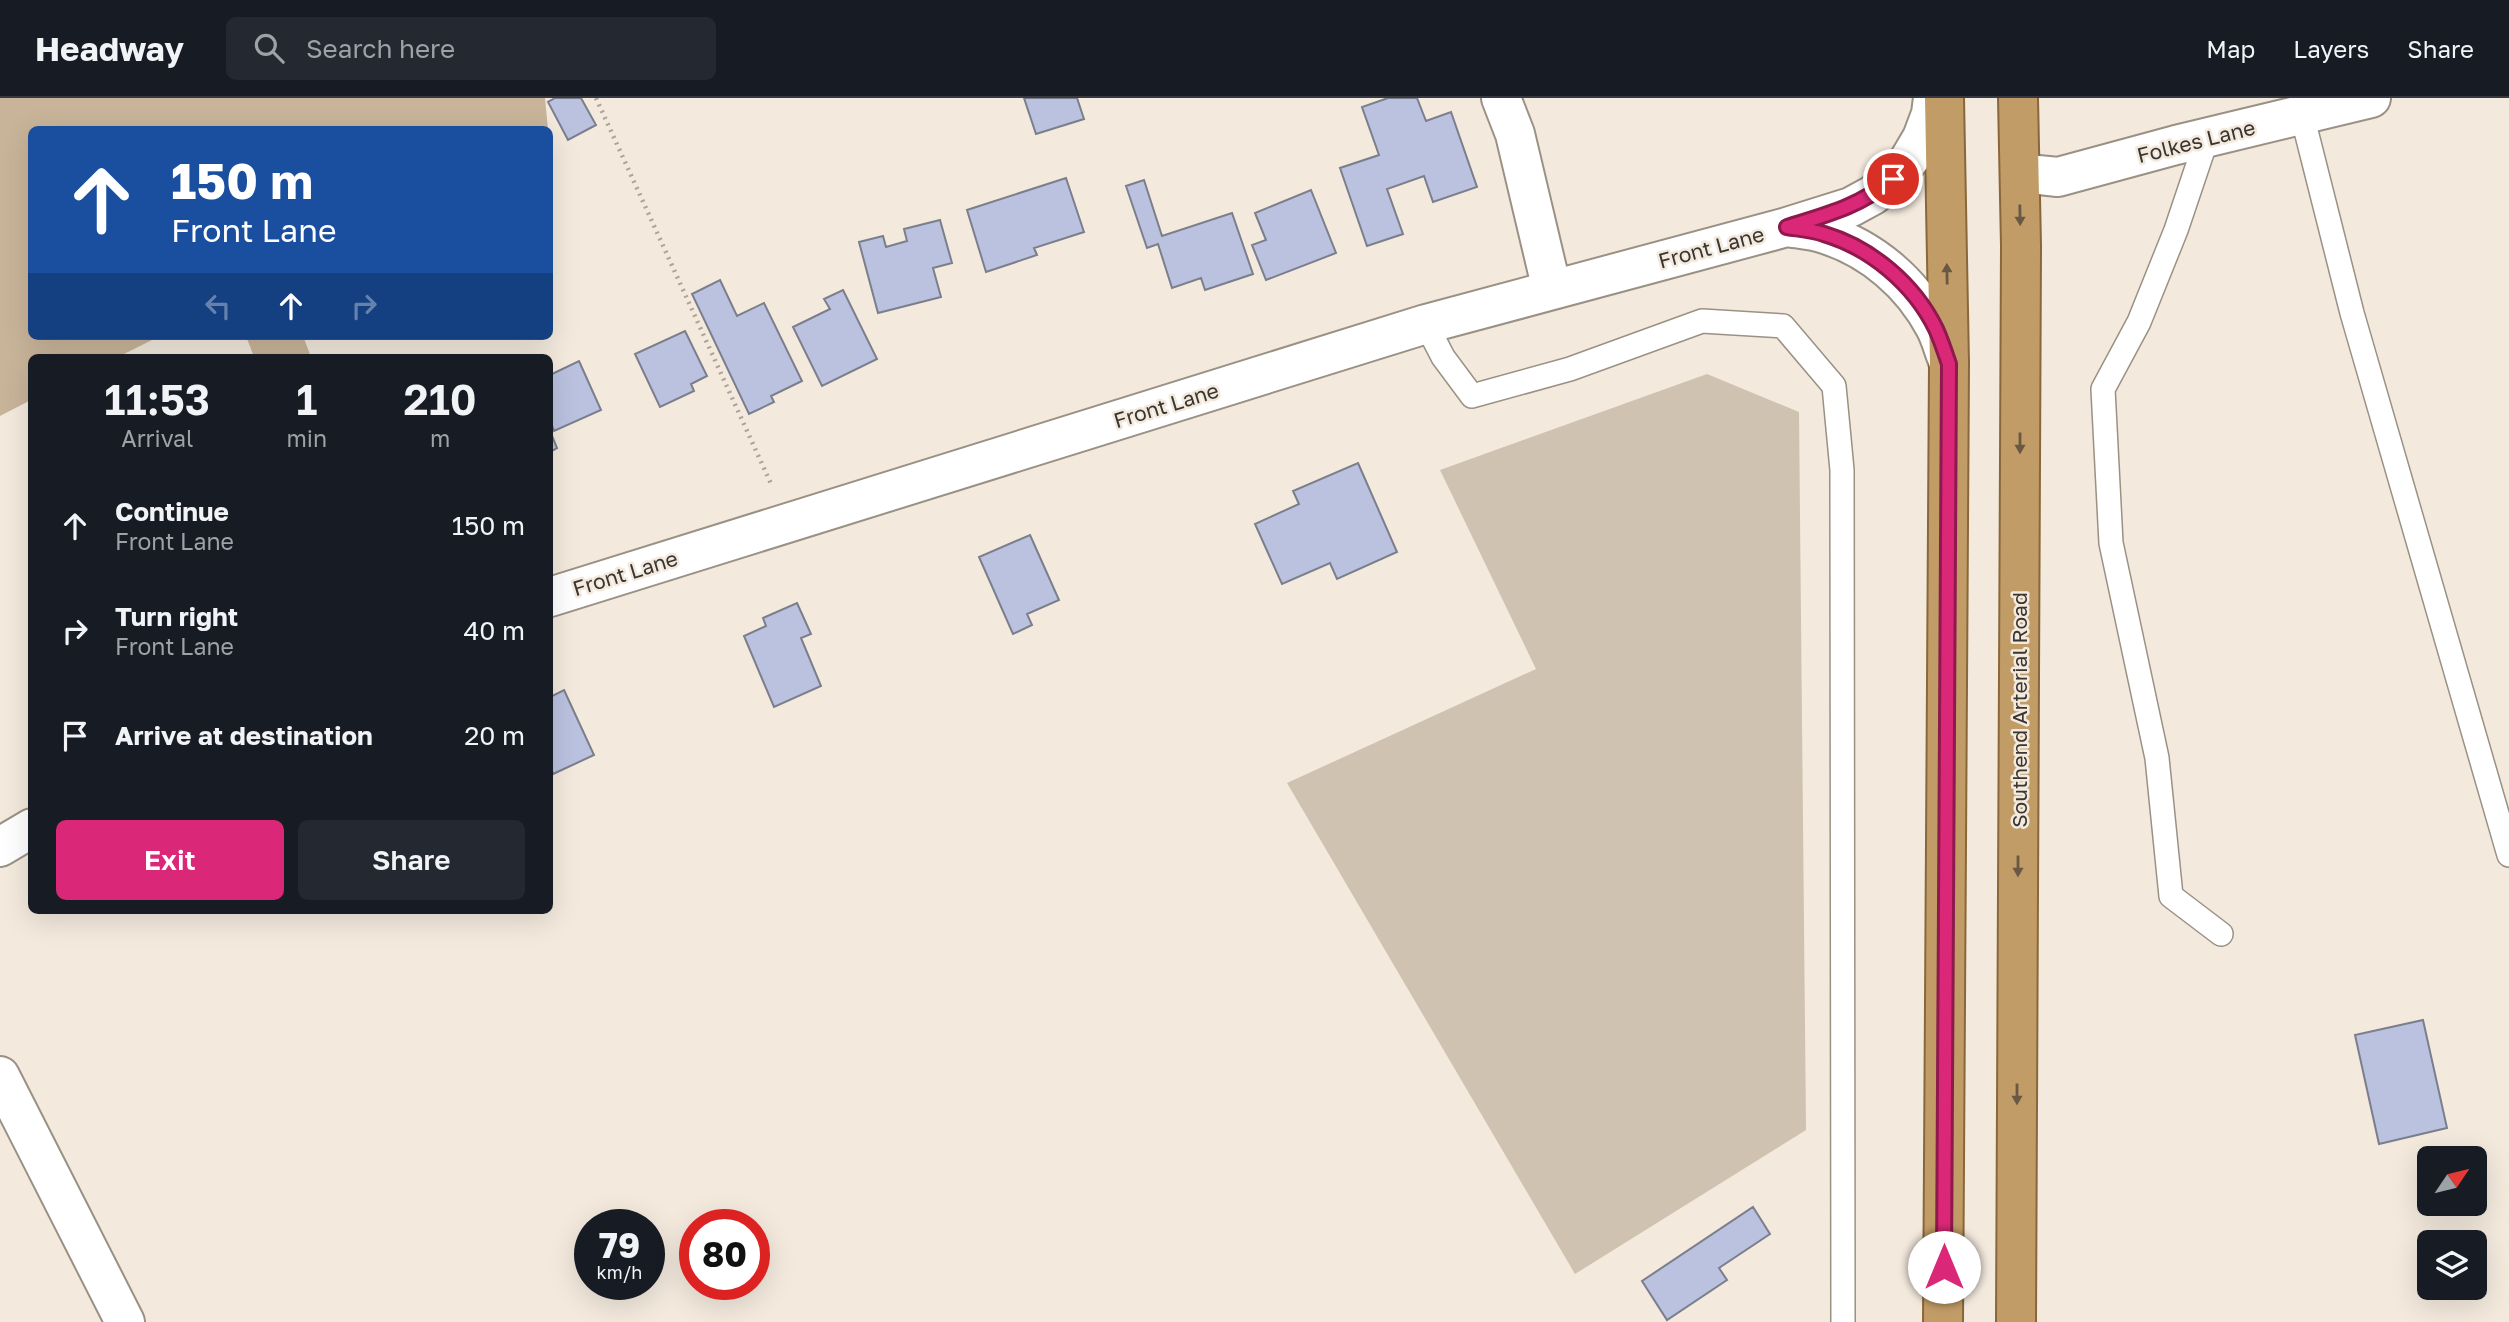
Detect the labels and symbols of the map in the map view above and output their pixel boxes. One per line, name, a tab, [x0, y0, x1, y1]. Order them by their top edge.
street label: Folkes Lane	[2134, 114, 2258, 168]
pin	[1863, 149, 1923, 209]
one-way arrow	[2014, 204, 2026, 226]
street label: Front Lane	[1655, 220, 1767, 274]
one-way arrow	[1941, 263, 1953, 285]
street label: Front Lane	[1110, 377, 1222, 433]
one-way arrow	[2014, 432, 2026, 454]
street label: Front Lane	[569, 545, 681, 601]
street label: Southend Arterial Road	[2006, 592, 2032, 828]
one-way arrow	[2012, 855, 2024, 877]
one-way arrow	[2011, 1083, 2023, 1105]
north arrow	[2417, 1146, 2487, 1216]
speed limit sign: 80	[679, 1209, 770, 1300]
position arrow	[1907, 1230, 1981, 1304]

